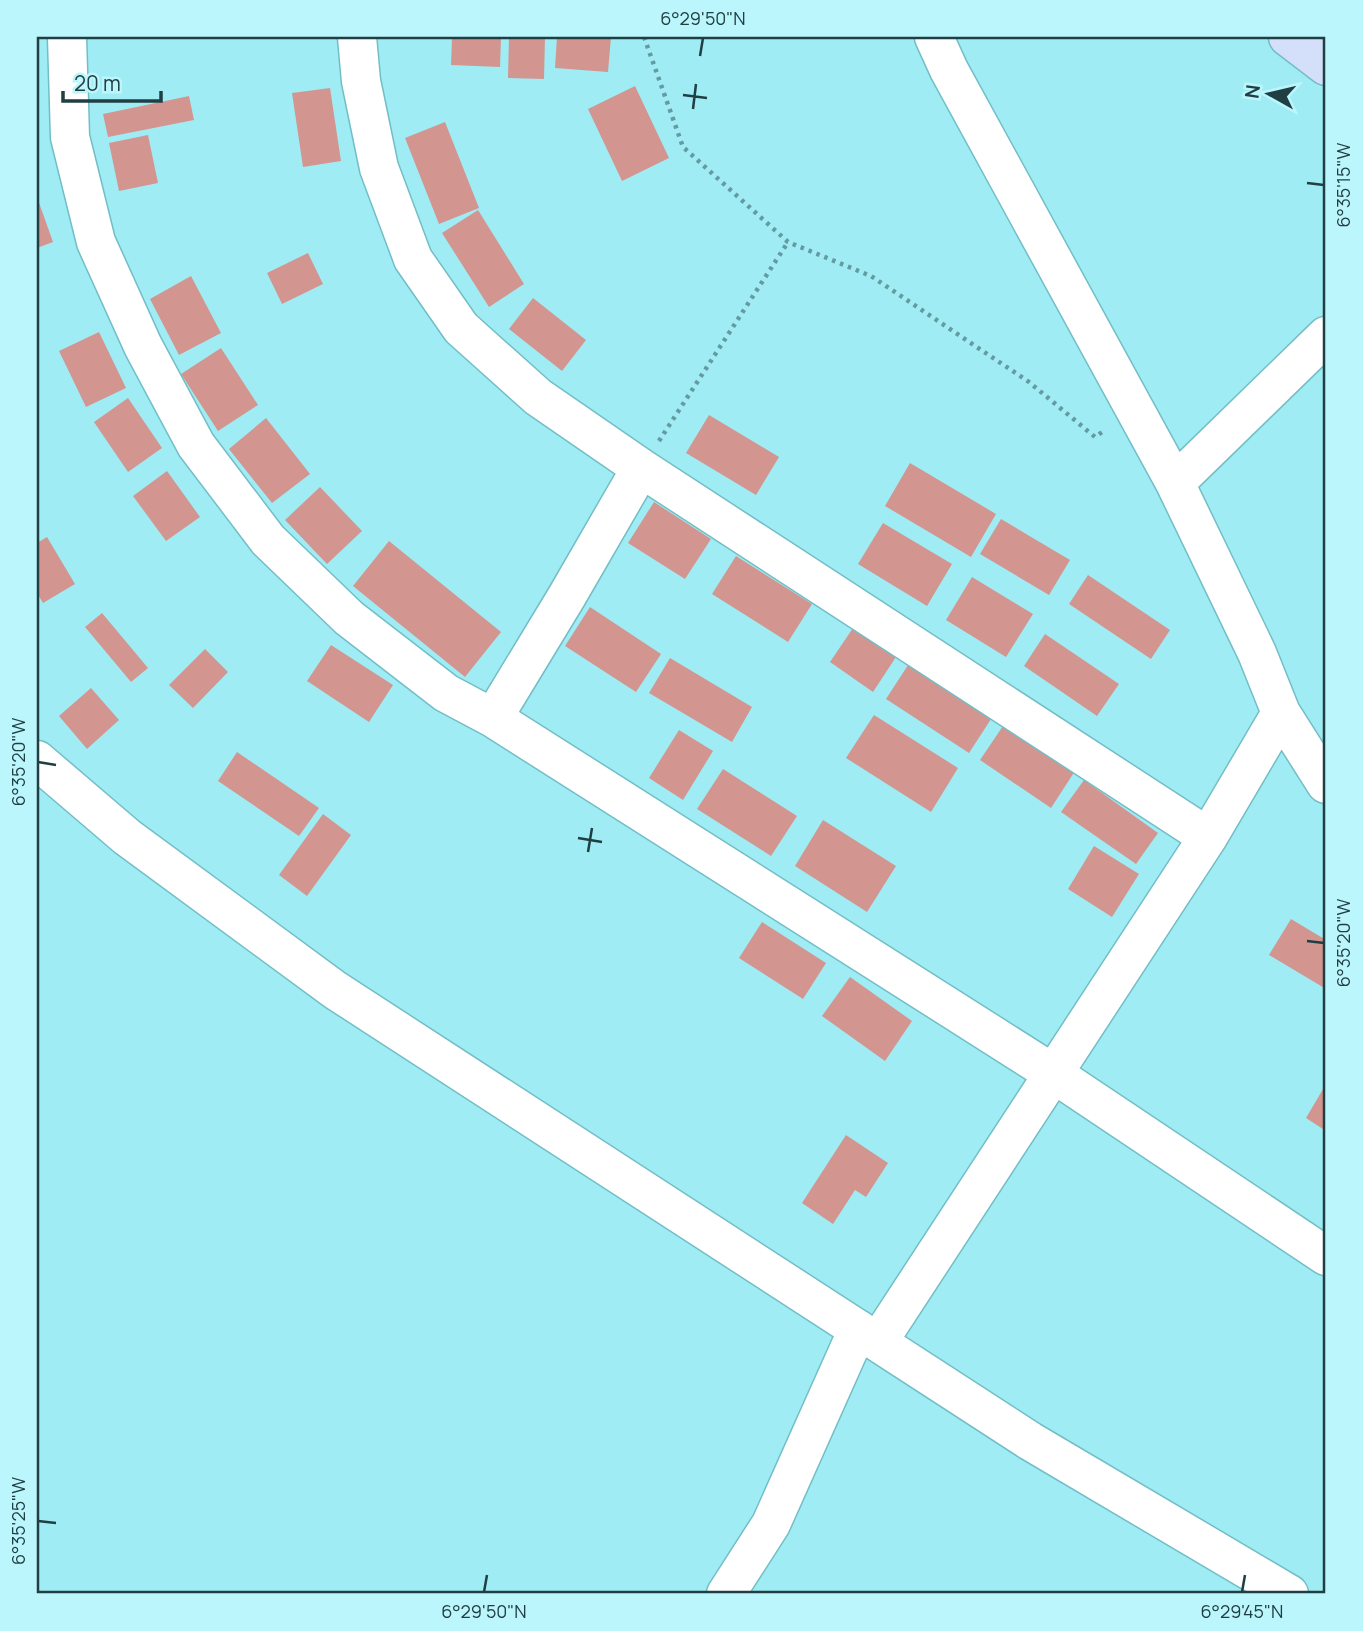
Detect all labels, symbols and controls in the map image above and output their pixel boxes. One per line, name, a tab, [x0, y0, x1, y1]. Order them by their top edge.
text: 6°29'50"N	[660, 6, 746, 30]
scale bar	[63, 60, 161, 104]
north arrow	[1234, 60, 1304, 130]
text: 20 m	[74, 69, 121, 97]
text: N	[1238, 83, 1266, 100]
text: 6°35'15"W	[1331, 142, 1355, 227]
text: 6°35'20"W	[6, 718, 30, 806]
text: 6°35'20"W	[1331, 899, 1355, 987]
text: 6°35'25"W	[6, 1477, 30, 1565]
text: 6°29'50"N	[441, 1599, 527, 1623]
text: 6°29'45"N	[1201, 1599, 1283, 1623]

